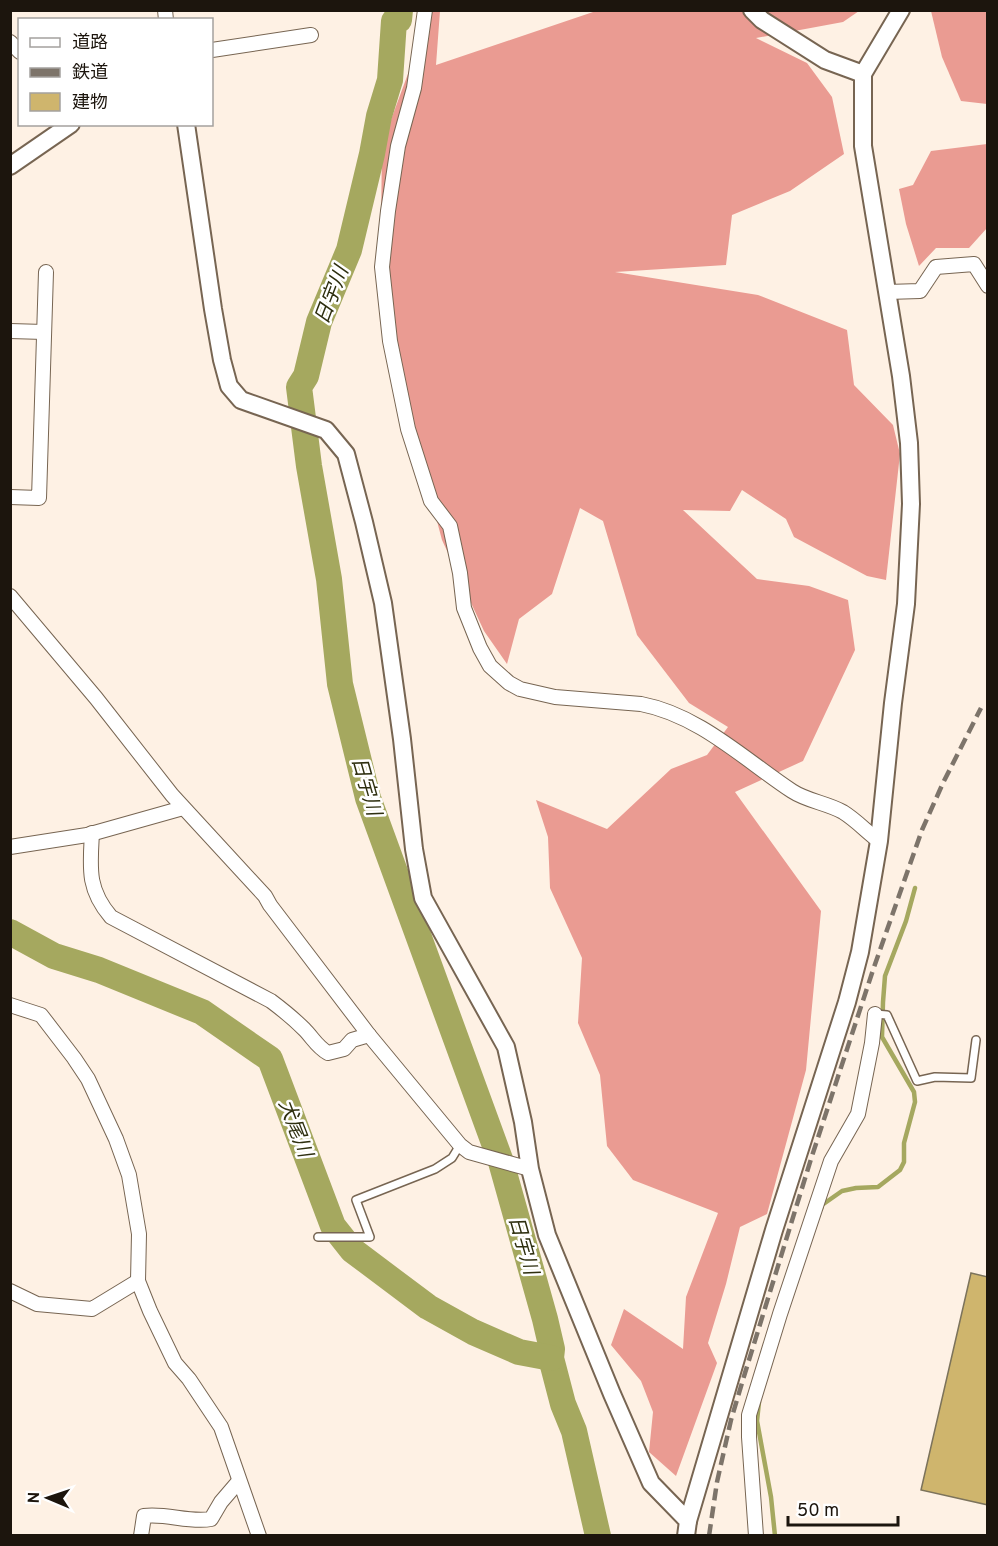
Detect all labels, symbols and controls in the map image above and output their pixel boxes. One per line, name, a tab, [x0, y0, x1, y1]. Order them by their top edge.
legend	[18, 18, 213, 126]
text: 道路	[72, 32, 108, 55]
text: 鉄道	[72, 62, 108, 85]
text: 建物	[72, 92, 108, 115]
water label: 日宇川	[310, 261, 356, 328]
water label: 日宇川	[344, 754, 386, 821]
water label: 犬尾川	[271, 1096, 318, 1163]
water label: 日宇川	[501, 1213, 543, 1280]
north arrow	[18, 1468, 78, 1528]
scale bar	[788, 1489, 898, 1527]
text: N	[25, 1491, 45, 1504]
text: 50 m	[797, 1500, 839, 1523]

